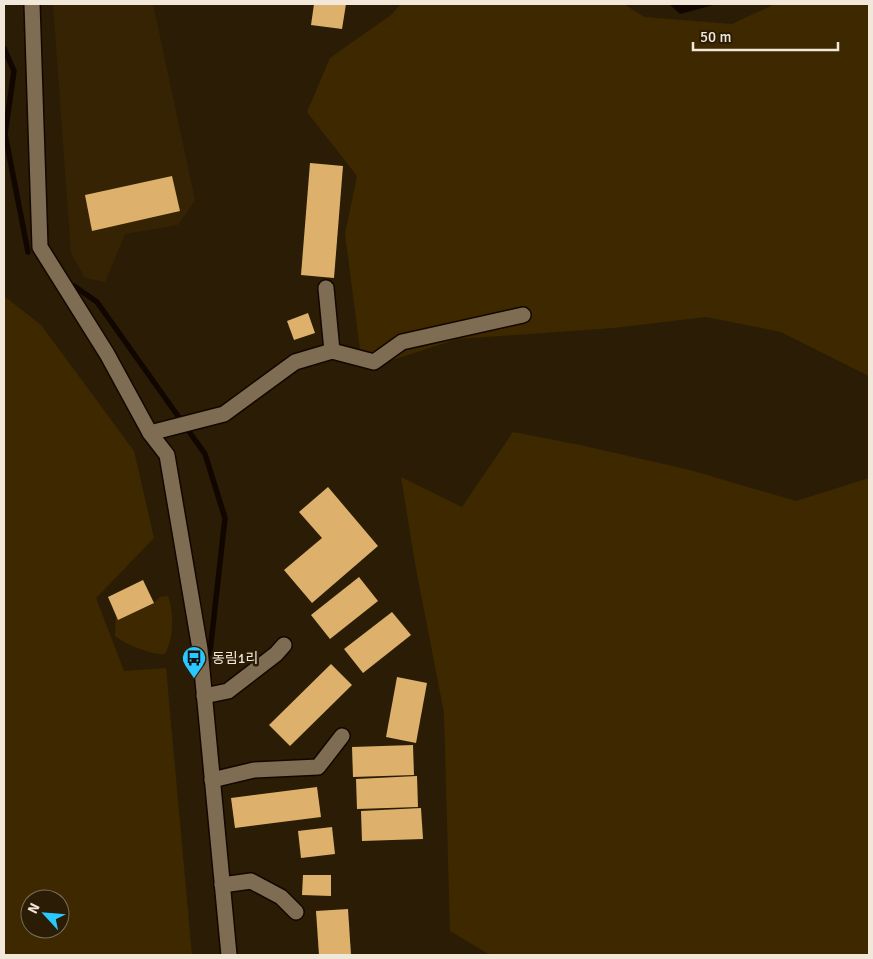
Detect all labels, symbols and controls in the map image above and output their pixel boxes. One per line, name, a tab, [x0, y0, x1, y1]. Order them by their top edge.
scale bar	[693, 20, 838, 52]
text: 50 m	[700, 28, 731, 46]
bus stop icon: 동림1리	[181, 645, 207, 679]
place label: 동림1리	[212, 650, 258, 667]
north arrow	[20, 889, 70, 939]
text: N	[24, 900, 44, 917]

